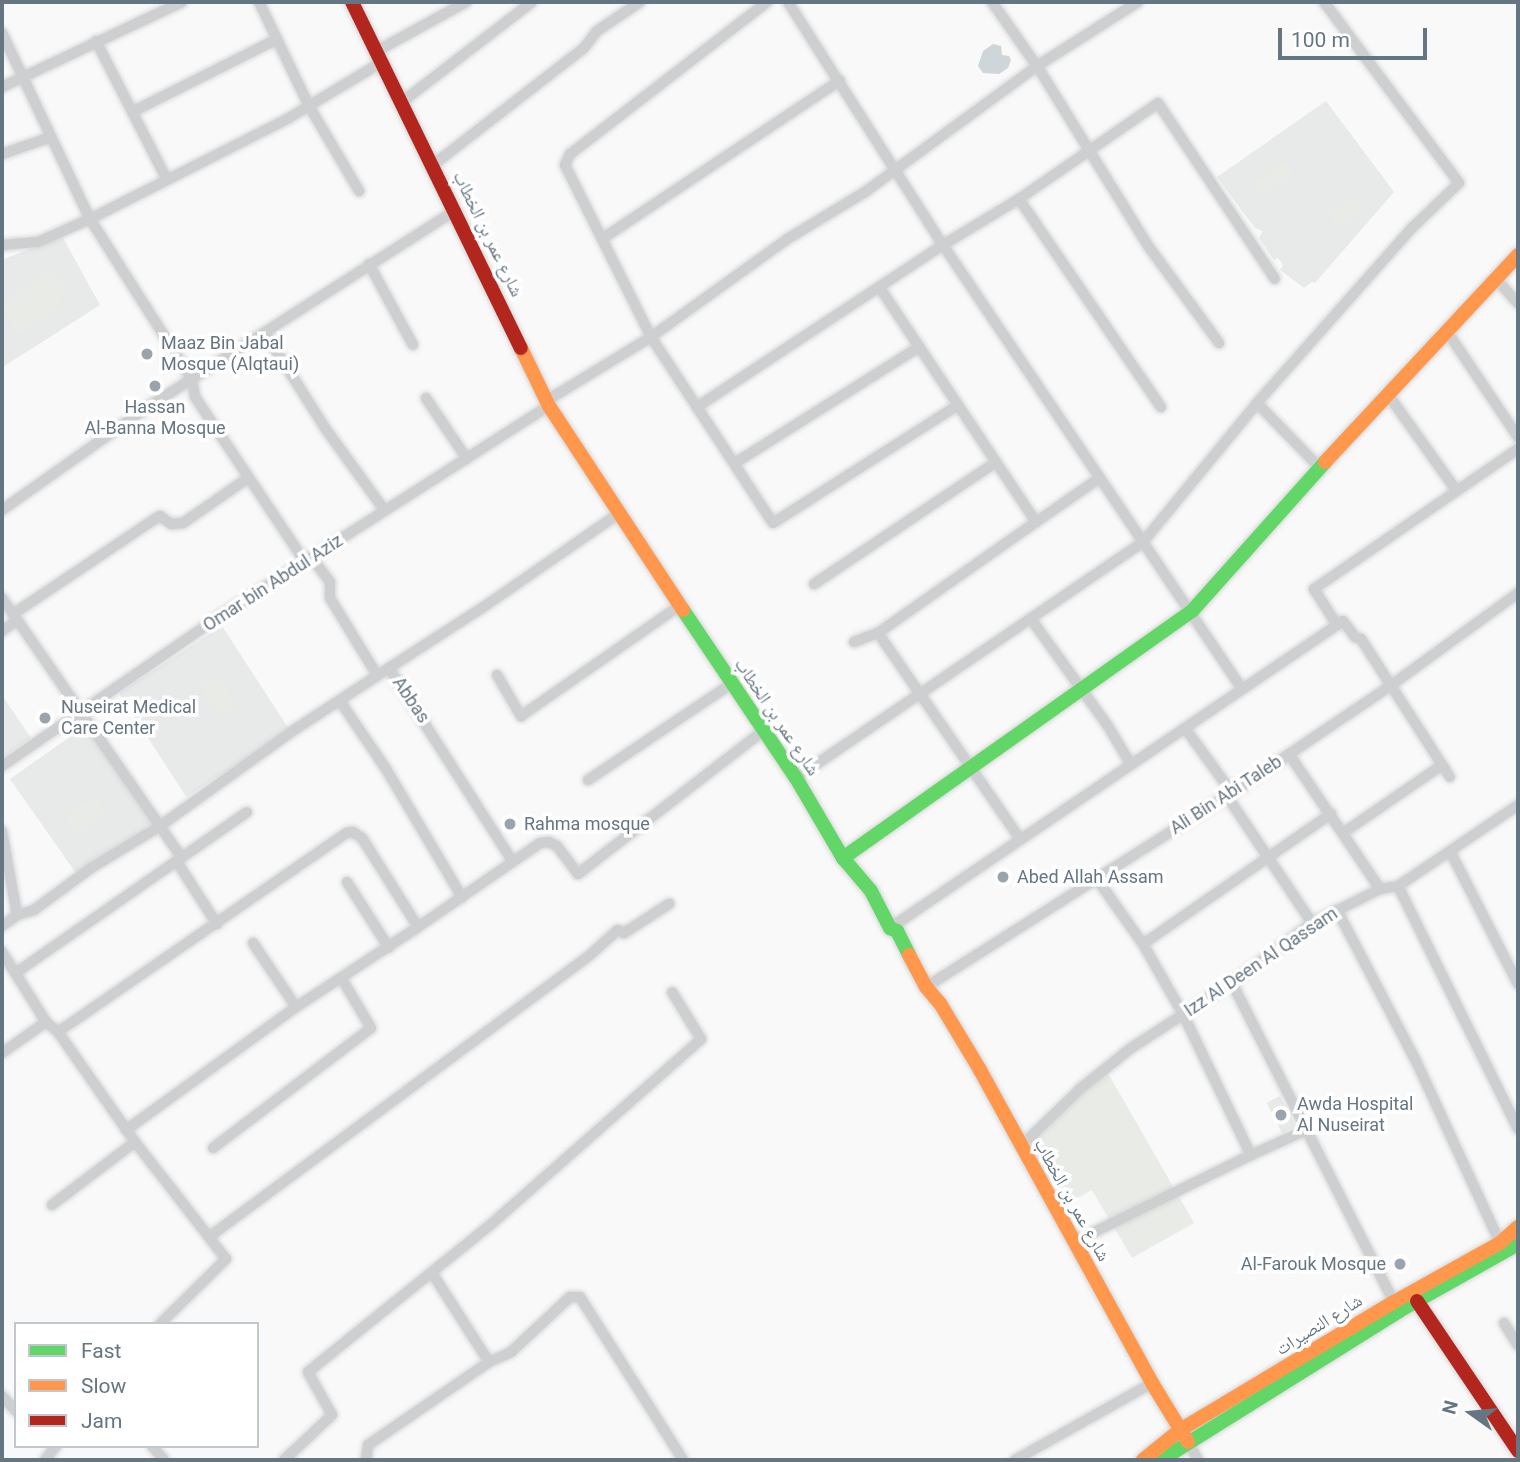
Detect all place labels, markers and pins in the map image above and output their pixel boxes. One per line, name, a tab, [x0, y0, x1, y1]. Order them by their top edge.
place label: Maaz Bin Jabal Mosque (Alqtaui)	[161, 333, 299, 376]
marker: Maaz Bin Jabal Mosque (Alqtaui)	[139, 346, 155, 362]
marker: Hassan Al-Banna Mosque	[147, 378, 163, 394]
place label: Hassan Al-Banna Mosque	[84, 397, 226, 440]
place label: Nuseirat Medical Care Center	[61, 697, 196, 740]
marker: Nuseirat Medical Care Center	[35, 708, 55, 728]
place label: Rahma mosque	[524, 813, 650, 835]
marker: Rahma mosque	[502, 816, 518, 832]
place label: Abed Allah Assam	[1017, 866, 1164, 888]
marker: Abed Allah Assam	[995, 869, 1011, 885]
place label: Awda Hospital Al Nuseirat	[1297, 1094, 1413, 1136]
marker: Awda Hospital Al Nuseirat	[1271, 1105, 1291, 1125]
place label: Al-Farouk Mosque	[1241, 1253, 1386, 1275]
marker: Al-Farouk Mosque	[1392, 1256, 1408, 1272]

